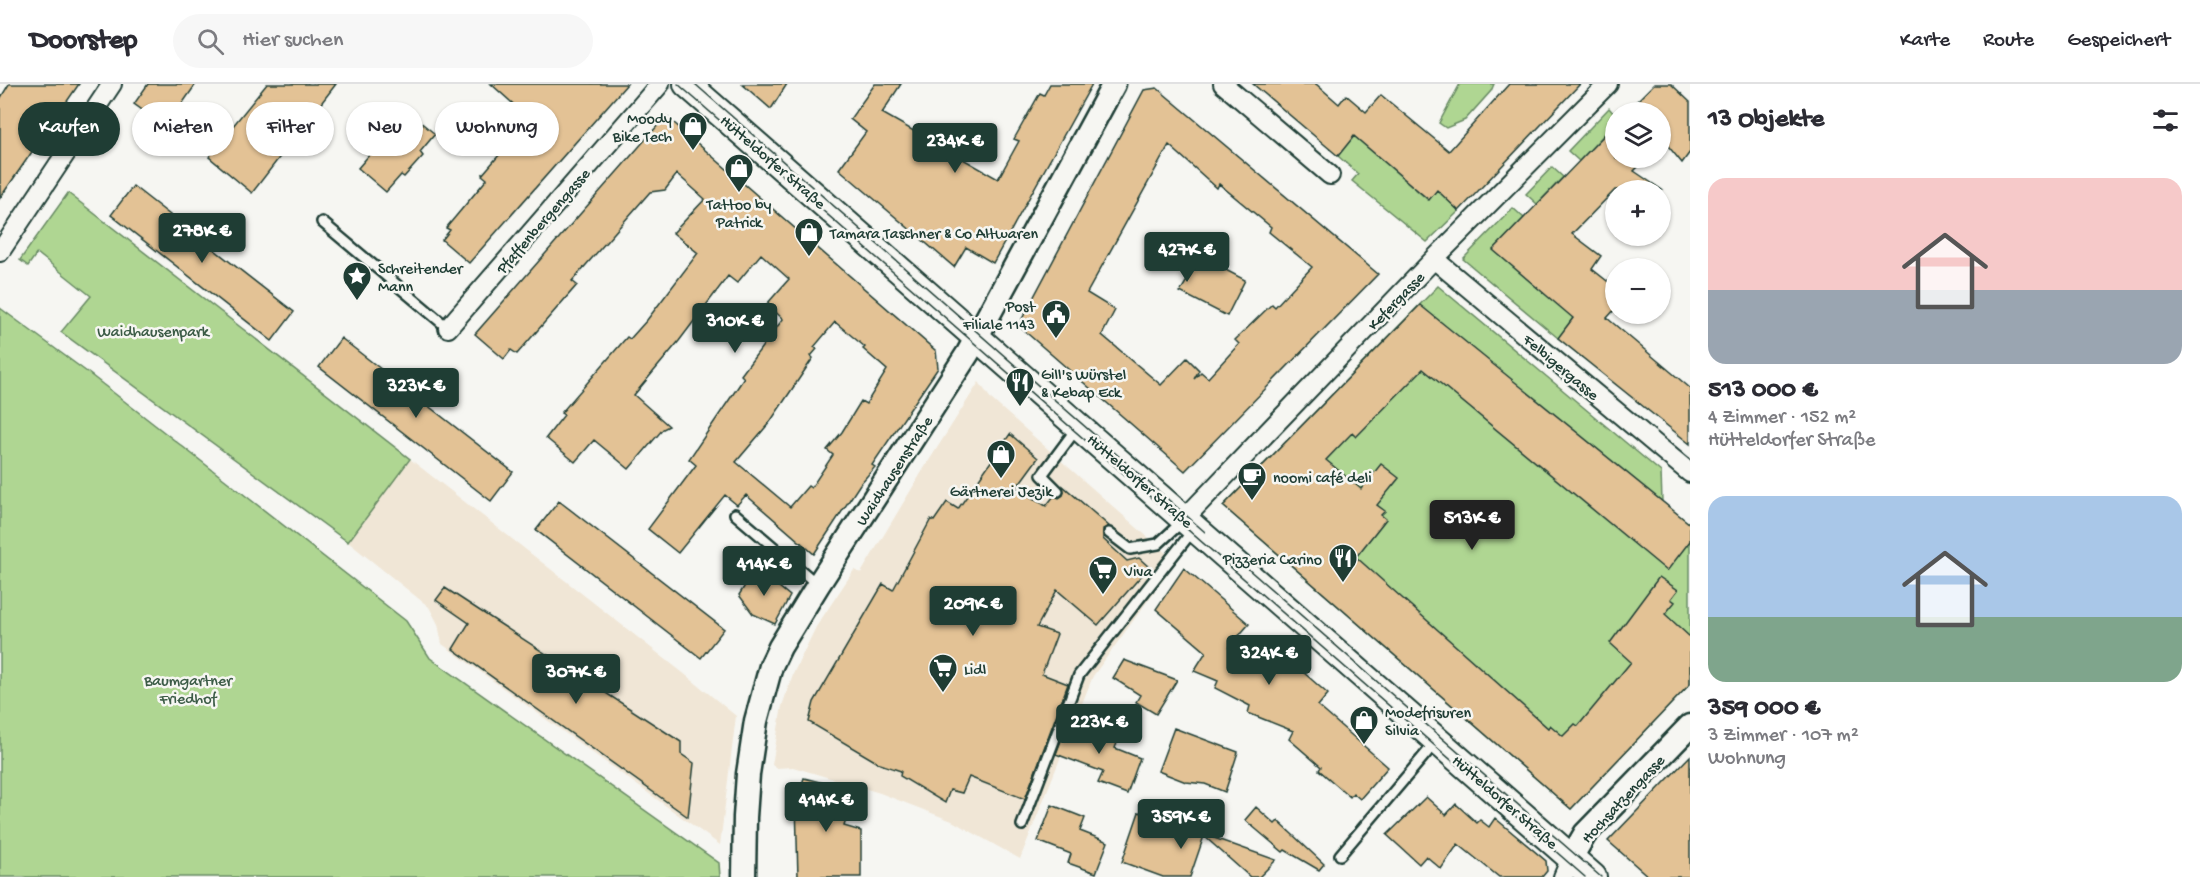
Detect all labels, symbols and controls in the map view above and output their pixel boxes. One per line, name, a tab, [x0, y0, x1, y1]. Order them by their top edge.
search box	[173, 14, 593, 68]
text: Doorstep	[30, 25, 137, 58]
icon: search	[194, 25, 227, 58]
text: Hier suchen	[242, 28, 343, 54]
text: Karte	[1900, 29, 1950, 54]
text: Route	[1983, 29, 2034, 54]
text: Gespeichert	[2067, 29, 2170, 54]
chip: Kaufen	[18, 102, 120, 156]
chip: Mieten	[132, 102, 234, 156]
chip: Filter	[246, 102, 334, 156]
chip: Neu	[346, 102, 423, 156]
chip: Wohnung	[435, 102, 559, 156]
map controls	[1605, 102, 1671, 324]
button: layers	[1605, 102, 1671, 168]
icon: filters	[2149, 104, 2182, 137]
text: 13 Objekte	[1708, 105, 1824, 136]
shop icon: Moody Bike Tech	[677, 110, 709, 152]
place label: Moody Bike Tech	[612, 111, 672, 148]
street label: Hütteldorfer Straße	[715, 113, 829, 215]
pin: 234K €	[906, 123, 1004, 174]
text: 234K €	[926, 131, 984, 154]
shop icon: Tattoo by Patrick	[723, 152, 755, 194]
street label: Pfaffenbergengasse	[493, 165, 596, 280]
button: +	[1605, 180, 1671, 246]
place label: Tattoo by Patrick	[706, 197, 772, 234]
pin: 278K €	[153, 213, 251, 264]
shop icon: Tamara Taschner & Co Altwaren	[793, 216, 825, 258]
icon: home	[1891, 217, 1999, 325]
text: 278K €	[173, 221, 231, 244]
place label: Tamara Taschner & Co Altwaren	[829, 226, 1039, 245]
pin: 427K €	[1138, 232, 1236, 283]
text: 427K €	[1158, 240, 1216, 263]
button: −	[1605, 258, 1671, 324]
place icon: Schreitender Mann	[341, 260, 373, 302]
place label: Schreitender Mann	[378, 261, 464, 298]
street label: Kefergasse	[1365, 269, 1431, 336]
public building icon: Post Filiale 1143	[1040, 298, 1072, 340]
place label: Post Filiale 1143	[962, 299, 1036, 336]
pin: 310K €	[686, 303, 784, 354]
text: 310K €	[706, 311, 764, 334]
park label: Waidhausenpark	[97, 324, 211, 343]
street label: Felbigergasse	[1517, 331, 1602, 406]
restaurant icon: Gill's Würstel & Kebap Eck	[1004, 366, 1036, 408]
place label: Gill's Würstel & Kebap Eck	[1041, 367, 1126, 404]
pin: 323K €	[367, 368, 465, 419]
text: 323K €	[387, 376, 445, 399]
text: 513 000 €	[1708, 376, 1818, 407]
text: 4 Zimmer · 152 m²	[1708, 407, 1856, 430]
street label: Waidhausenstraße	[853, 413, 939, 530]
text: Hütteldorfer Straße	[1708, 430, 1875, 453]
street label: Hütteldorfer Straße	[1082, 432, 1196, 534]
shop icon: Gärtnerei Jezik	[985, 438, 1017, 480]
cafe icon: noomi café deli	[1236, 460, 1268, 502]
place label: noomi café deli	[1273, 470, 1372, 489]
place label: Gärtnerei Jezik	[950, 484, 1054, 503]
pin: 513K €	[1423, 500, 1521, 551]
text: 513K €	[1444, 508, 1500, 531]
icon: home	[1891, 535, 1999, 643]
restaurant icon: Pizzeria Carino	[1327, 542, 1359, 584]
pin: 414K €	[715, 546, 813, 597]
place label: Pizzeria Carino	[1222, 552, 1322, 571]
text: 414K €	[737, 554, 791, 577]
supermarket icon: Viva	[1087, 554, 1119, 596]
place label: Viva	[1123, 564, 1153, 583]
pin: 209K €	[924, 586, 1022, 637]
text: 209K €	[944, 594, 1002, 617]
pin: 324K €	[1220, 635, 1318, 686]
text: 324K €	[1240, 643, 1298, 666]
supermarket icon: Lidl	[927, 652, 959, 694]
pin: 307K €	[527, 654, 625, 705]
text: 307K €	[546, 662, 606, 685]
place label: Lidl	[964, 662, 986, 681]
park label: Baumgartner Friedhof	[143, 673, 233, 710]
text: 359 000 €	[1708, 694, 1820, 725]
pin: 223K €	[1050, 704, 1148, 755]
shop icon: Modefrisuren Silvia	[1348, 704, 1380, 746]
place label: Modefrisuren Silvia	[1385, 705, 1471, 742]
text: 223K €	[1070, 712, 1128, 735]
text: 3 Zimmer · 107 m²	[1708, 725, 1859, 748]
text: Wohnung	[1708, 748, 1786, 771]
street label: Hochsatzengasse	[1579, 752, 1671, 848]
street label: Hütteldorfer Straße	[1447, 753, 1561, 855]
pin: 414K €	[777, 782, 875, 833]
text: 414K €	[799, 790, 853, 813]
pin: 359K €	[1132, 799, 1230, 850]
text: 359K €	[1152, 807, 1210, 830]

